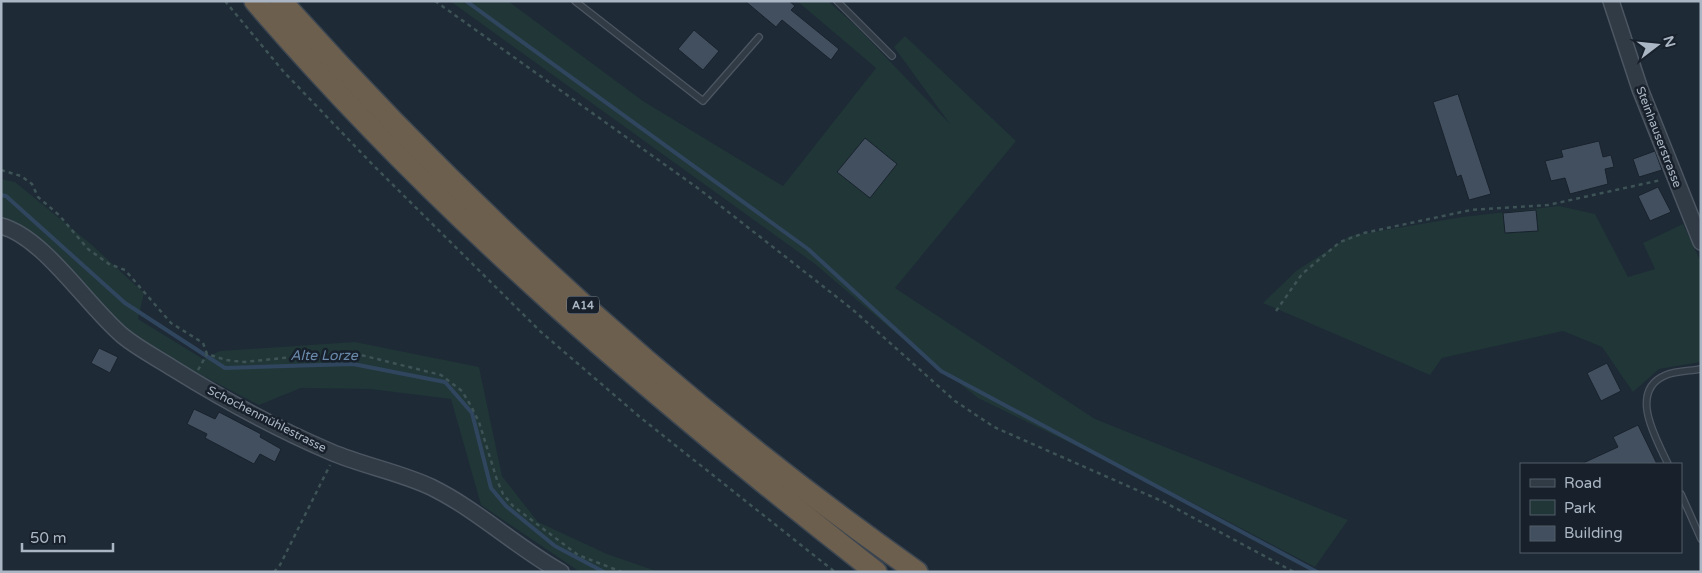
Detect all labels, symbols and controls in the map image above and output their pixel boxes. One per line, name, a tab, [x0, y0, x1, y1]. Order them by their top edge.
north arrow	[1632, 20, 1682, 70]
text: N	[1659, 34, 1679, 49]
street label: Steinhauserstrasse	[1633, 84, 1685, 190]
road number: A14	[567, 296, 599, 314]
water label: Alte Lorze	[290, 347, 359, 364]
street label: Schochenmühlestrasse	[205, 383, 329, 455]
legend	[1520, 463, 1682, 553]
text: Road	[1564, 474, 1602, 492]
text: Park	[1564, 499, 1596, 517]
scale bar	[22, 520, 114, 552]
text: Building	[1564, 524, 1623, 542]
text: 50 m	[30, 529, 67, 547]

